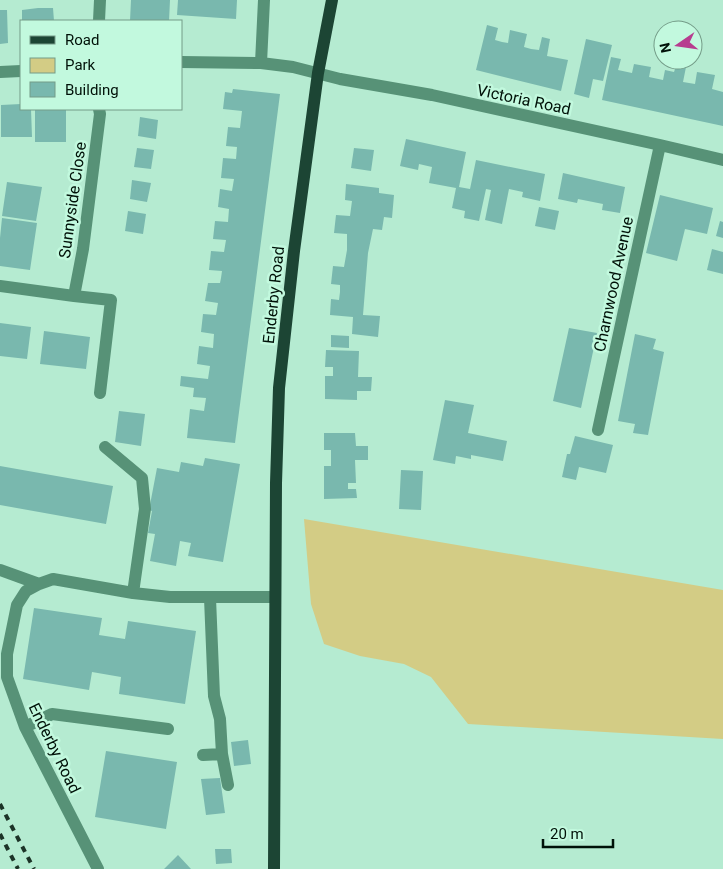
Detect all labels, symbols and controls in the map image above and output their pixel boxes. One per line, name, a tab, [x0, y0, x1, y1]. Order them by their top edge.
legend	[20, 20, 182, 110]
north arrow	[653, 20, 703, 70]
text: Road	[65, 31, 99, 49]
text: N	[656, 41, 674, 55]
text: Park	[65, 56, 96, 74]
street label: Victoria Road	[475, 80, 573, 119]
text: Building	[65, 81, 119, 99]
street label: Sunnyside Close	[55, 141, 90, 260]
street label: Charnwood Avenue	[590, 215, 637, 353]
street label: Enderby Road	[259, 245, 288, 345]
street label: Enderby Road	[25, 700, 85, 796]
scale bar	[543, 816, 613, 848]
text: 20 m	[550, 825, 584, 843]

